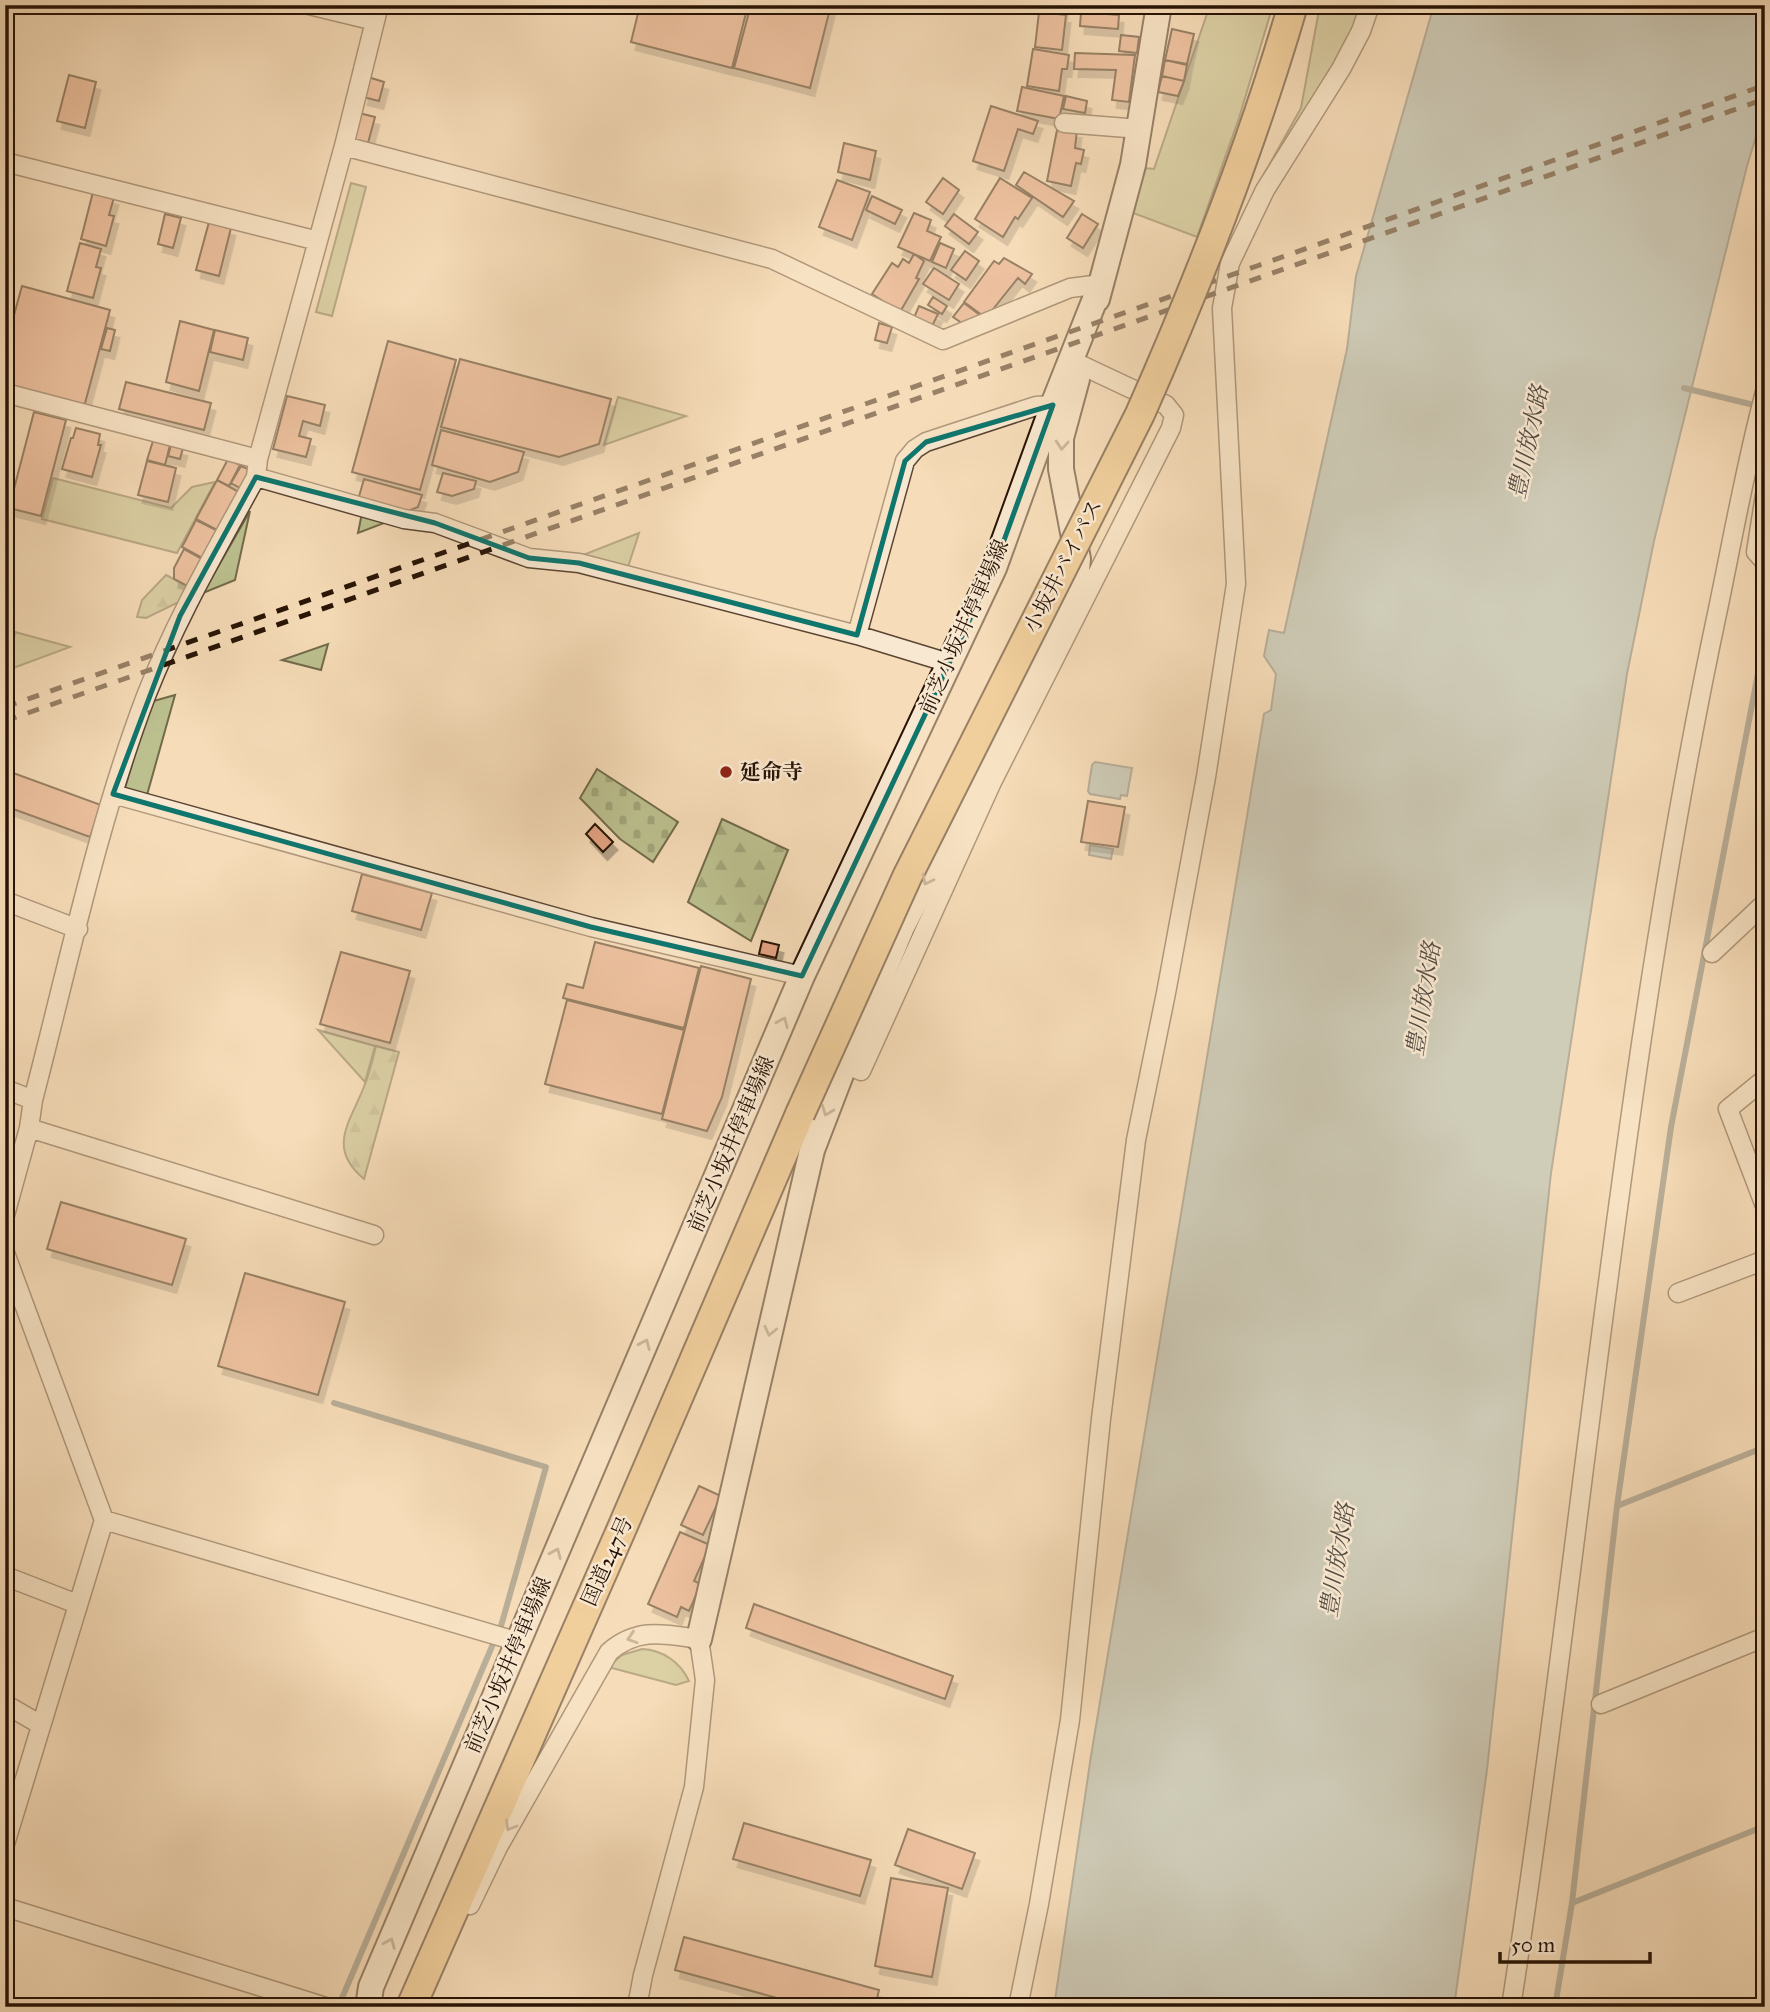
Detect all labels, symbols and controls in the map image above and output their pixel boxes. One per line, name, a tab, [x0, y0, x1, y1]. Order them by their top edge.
water label: 豊川放水路	[1502, 381, 1554, 501]
one-way arrow	[1055, 440, 1070, 451]
street label: 小坂井バイパス	[1018, 495, 1108, 637]
street label: 前芝小坂井停車場線	[914, 535, 1014, 719]
place label: 延命寺	[740, 759, 803, 785]
marker: 延命寺	[718, 764, 734, 780]
one-way arrow	[921, 873, 935, 885]
water label: 豊川放水路	[1400, 938, 1446, 1058]
one-way arrow	[774, 1017, 788, 1029]
street label: 前芝小坂井停車場線	[682, 1052, 780, 1236]
one-way arrow	[821, 1105, 835, 1117]
one-way arrow	[764, 1325, 778, 1337]
one-way arrow	[637, 1339, 651, 1351]
water label: 豊川放水路	[1314, 1499, 1360, 1619]
street label: 国道247号	[576, 1512, 638, 1610]
one-way arrow	[548, 1548, 562, 1560]
street label: 前芝小坂井停車場線	[459, 1573, 557, 1757]
one-way arrow	[626, 1630, 638, 1645]
one-way arrow	[505, 1819, 518, 1832]
scale bar	[1500, 1921, 1651, 1965]
text: 50 m	[1511, 1932, 1556, 1958]
one-way arrow	[382, 1937, 396, 1950]

